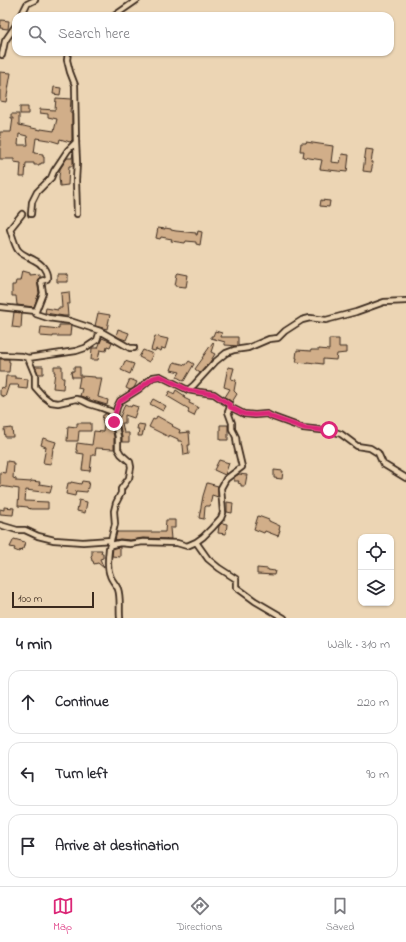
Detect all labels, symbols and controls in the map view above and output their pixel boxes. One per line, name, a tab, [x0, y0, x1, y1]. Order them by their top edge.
search box	[12, 12, 394, 56]
icon: search	[26, 23, 48, 45]
text: Search here	[58, 23, 130, 45]
route end	[105, 413, 123, 431]
route start	[320, 421, 338, 439]
map controls	[358, 534, 394, 606]
button: locate	[358, 534, 394, 570]
button: layers	[358, 570, 394, 606]
scale bar	[12, 590, 94, 609]
text: 100 m	[18, 591, 42, 607]
text: 4 min	[16, 632, 52, 657]
text: Walk · 310 m	[327, 635, 390, 654]
icon: ahead	[17, 691, 39, 713]
text: Continue	[55, 691, 109, 713]
text: 220 m	[357, 693, 389, 712]
icon: left	[17, 763, 39, 785]
text: Turn left	[55, 763, 108, 785]
text: 90 m	[366, 765, 389, 784]
icon: arrive	[17, 835, 39, 857]
text: Arrive at destination	[55, 835, 179, 857]
tab: Map	[52, 895, 74, 935]
tab: Directions	[177, 895, 222, 935]
tab: Saved	[326, 895, 354, 935]

